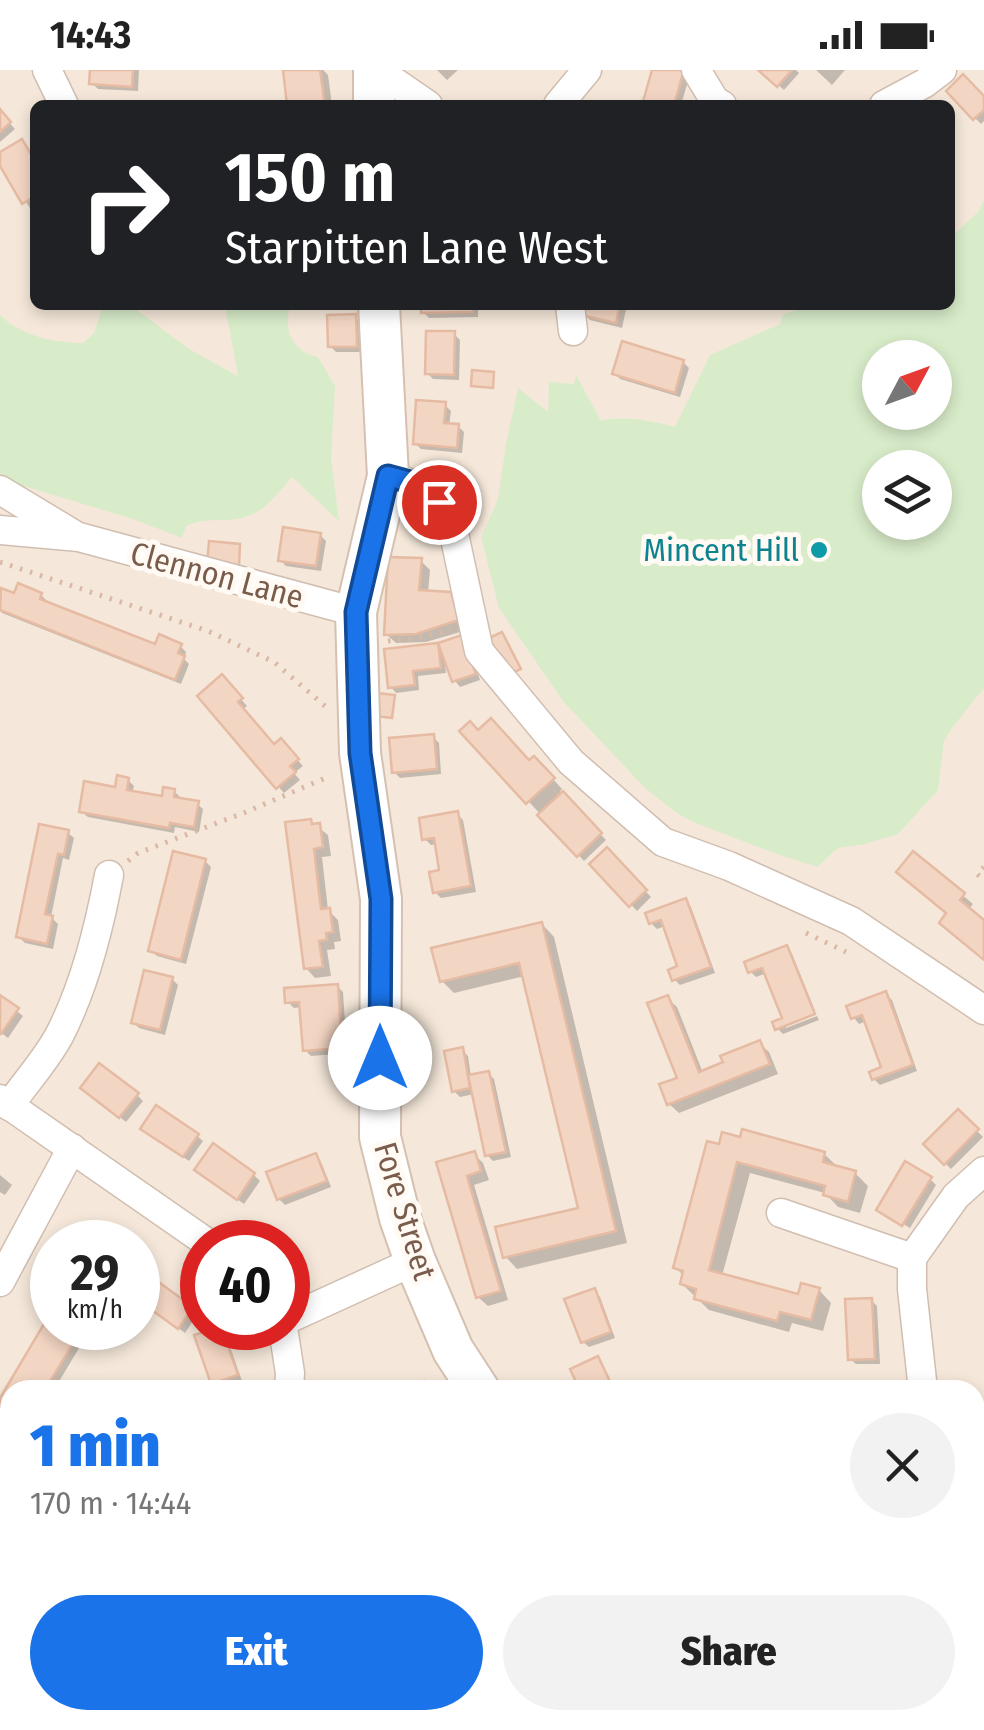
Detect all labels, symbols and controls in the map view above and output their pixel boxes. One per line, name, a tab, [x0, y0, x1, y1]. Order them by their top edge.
text: 14:43	[50, 12, 131, 58]
text: 150 m	[225, 136, 395, 220]
icon: right	[60, 140, 190, 270]
text: Starpitten Lane West	[225, 221, 608, 275]
north arrow	[862, 340, 952, 430]
map controls	[862, 340, 952, 540]
button: layers	[862, 450, 952, 540]
pin	[397, 460, 482, 545]
icon: arrive	[412, 475, 467, 530]
place label: Mincent Hill	[643, 531, 799, 569]
street label: Clennon Lane	[126, 534, 308, 616]
marker: Mincent Hill	[808, 539, 830, 561]
position arrow	[328, 1006, 432, 1110]
street label: Fore Street	[366, 1138, 444, 1285]
speed limit sign: 40	[180, 1220, 310, 1350]
text: 29	[71, 1243, 119, 1303]
text: km/h	[67, 1295, 123, 1325]
text: 1 min	[30, 1410, 161, 1482]
button: close	[850, 1413, 955, 1518]
text: 170 m · 14:44	[30, 1484, 191, 1522]
button: Exit	[30, 1595, 483, 1710]
button: Share	[503, 1595, 955, 1710]

